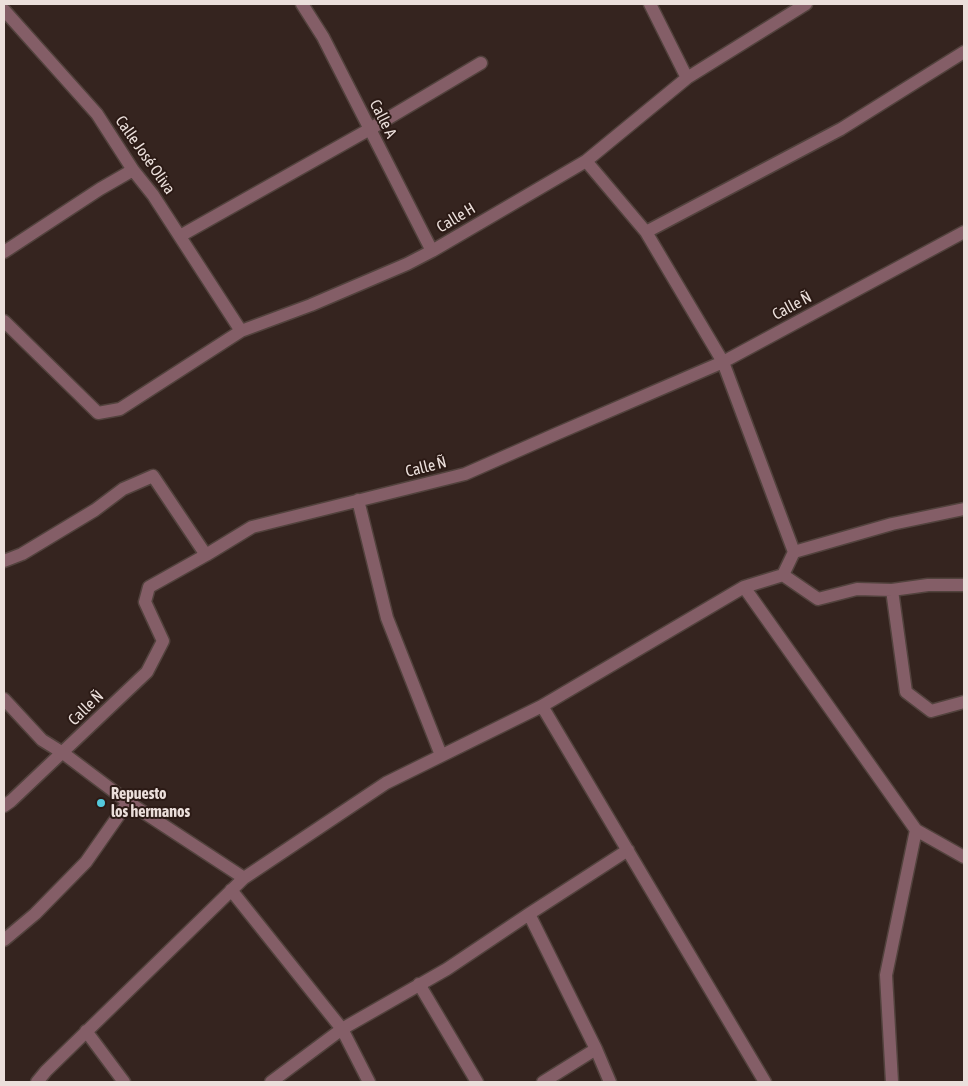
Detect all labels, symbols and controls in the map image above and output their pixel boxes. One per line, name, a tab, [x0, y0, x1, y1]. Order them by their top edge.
street label: Calle A	[365, 97, 401, 141]
street label: Calle José Oliva	[111, 112, 179, 198]
street label: Calle H	[433, 199, 479, 237]
street label: Calle Ñ	[769, 288, 815, 324]
street label: Calle Ñ	[403, 453, 449, 481]
street label: Calle Ñ	[64, 687, 108, 729]
place label: Repuesto los hermanos	[111, 784, 190, 822]
marker: Repuesto los hermanos	[95, 797, 107, 809]

